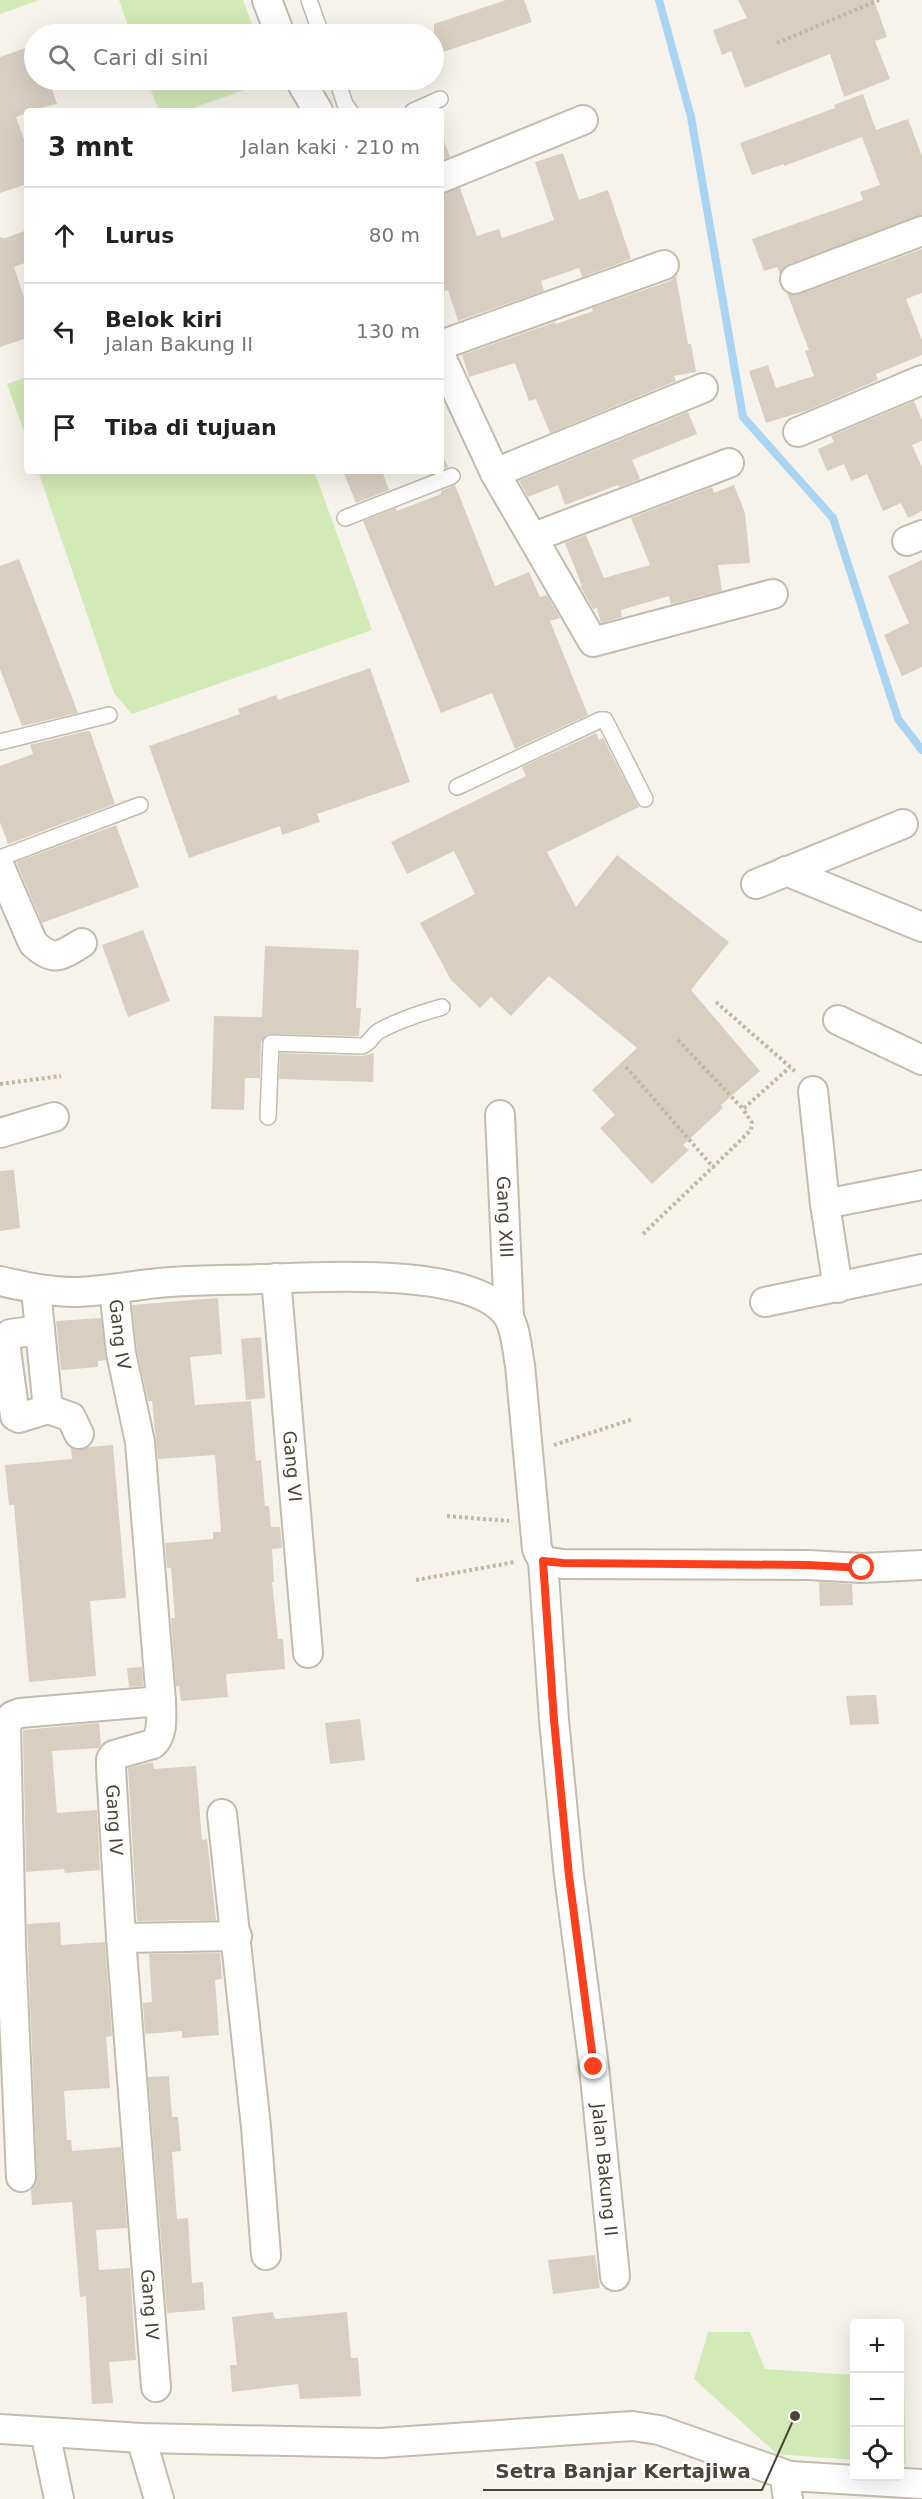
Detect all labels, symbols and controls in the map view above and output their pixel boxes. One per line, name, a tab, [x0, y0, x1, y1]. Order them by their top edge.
search box	[24, 24, 444, 90]
icon: search	[45, 41, 78, 74]
text: Cari di sini	[93, 45, 209, 70]
text: 3 mnt	[48, 132, 133, 162]
text: Jalan kaki · 210 m	[241, 135, 420, 159]
icon: ahead	[48, 219, 81, 252]
text: Lurus	[105, 223, 174, 248]
text: 80 m	[369, 223, 420, 247]
text: Belok kiri	[105, 307, 222, 332]
icon: left	[48, 315, 81, 348]
text: 130 m	[356, 319, 420, 343]
text: Jalan Bakung II	[105, 332, 253, 356]
icon: arrive	[48, 411, 81, 444]
text: Tiba di tujuan	[105, 415, 277, 440]
street label: Gang XIII	[493, 1176, 517, 1258]
street label: Gang IV	[105, 1298, 135, 1373]
street label: Gang VI	[279, 1430, 306, 1503]
route start	[848, 1554, 874, 1580]
street label: Gang IV	[102, 1784, 127, 1857]
route end	[580, 2053, 606, 2079]
street label: Jalan Bakung II	[588, 2101, 622, 2237]
street label: Gang IV	[137, 2268, 163, 2342]
map controls	[850, 2319, 904, 2481]
button: +	[850, 2319, 904, 2373]
button: −	[850, 2373, 904, 2427]
button: locate	[850, 2427, 904, 2481]
callout: Setra Banjar Kertajiwa	[483, 2452, 762, 2490]
text: Setra Banjar Kertajiwa	[495, 2459, 751, 2483]

